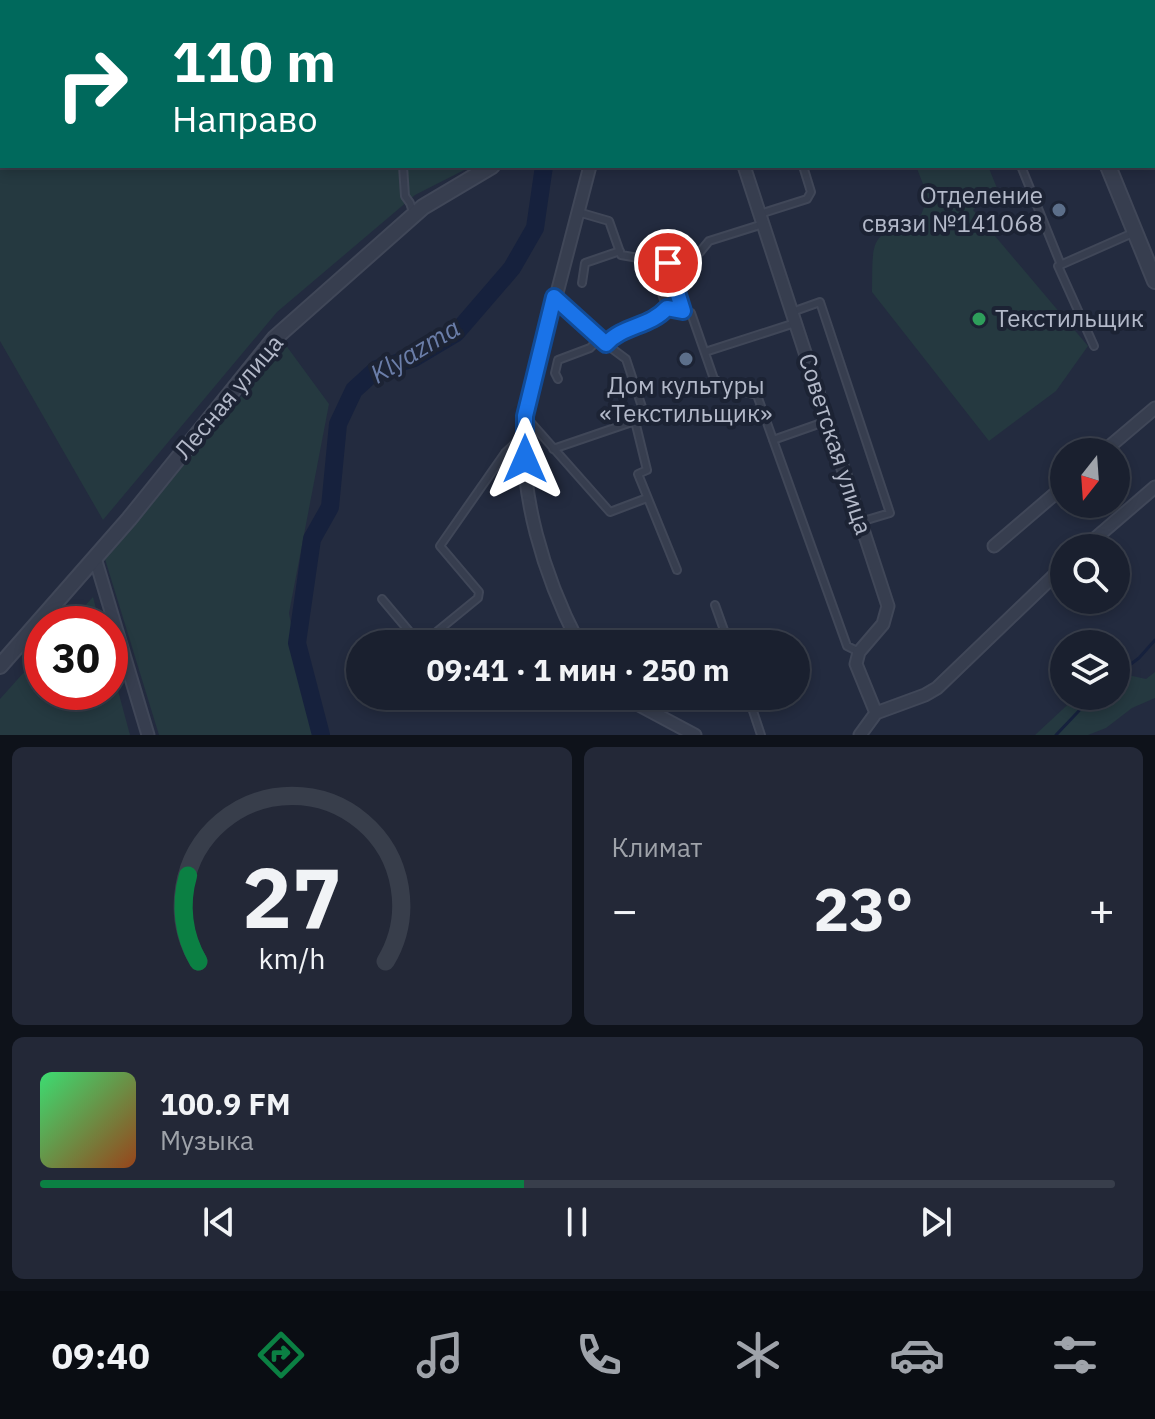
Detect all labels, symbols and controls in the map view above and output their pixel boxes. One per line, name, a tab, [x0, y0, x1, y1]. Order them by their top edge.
text: 110 m	[172, 25, 336, 97]
icon: right	[40, 32, 144, 136]
text: Направо	[172, 95, 318, 142]
place label: Отделение связи №141068	[862, 179, 1043, 239]
marker: Отделение связи №141068	[1050, 201, 1068, 219]
pin	[634, 229, 702, 297]
icon: arrive	[646, 241, 690, 285]
place label: Текстильщик	[995, 302, 1144, 334]
water label: Klyazma	[363, 310, 466, 390]
marker: Текстильщик	[970, 310, 988, 328]
street label: Лесная улица	[167, 327, 290, 465]
street label: Советская улица	[792, 349, 880, 538]
marker: Дом культуры «Текстильщик»	[677, 350, 695, 368]
place label: Дом культуры «Текстильщик»	[600, 369, 772, 429]
position arrow	[483, 417, 567, 501]
north arrow	[1050, 438, 1130, 518]
map controls	[1050, 438, 1130, 710]
button: search	[1050, 534, 1130, 614]
speed limit sign: 30	[24, 606, 128, 710]
button: layers	[1050, 630, 1130, 710]
text: 09:41 · 1 мин · 250 m	[426, 650, 730, 689]
text: Климат	[612, 830, 703, 864]
text: 27	[242, 843, 342, 951]
text: 23°	[813, 869, 913, 948]
text: −	[612, 881, 638, 938]
text: +	[1089, 881, 1115, 938]
text: km/h	[258, 940, 325, 977]
text: 100.9 FM	[160, 1084, 291, 1123]
text: Музыка	[160, 1123, 254, 1157]
icon: previous	[197, 1200, 241, 1244]
icon: pause	[555, 1200, 599, 1244]
icon: next	[914, 1200, 958, 1244]
icon: directions	[253, 1327, 309, 1383]
icon: music	[412, 1327, 468, 1383]
icon: phone	[571, 1327, 627, 1383]
icon: climate	[730, 1327, 786, 1383]
icon: car	[889, 1327, 945, 1383]
icon: filters	[1047, 1327, 1103, 1383]
text: 09:40	[51, 1332, 150, 1379]

